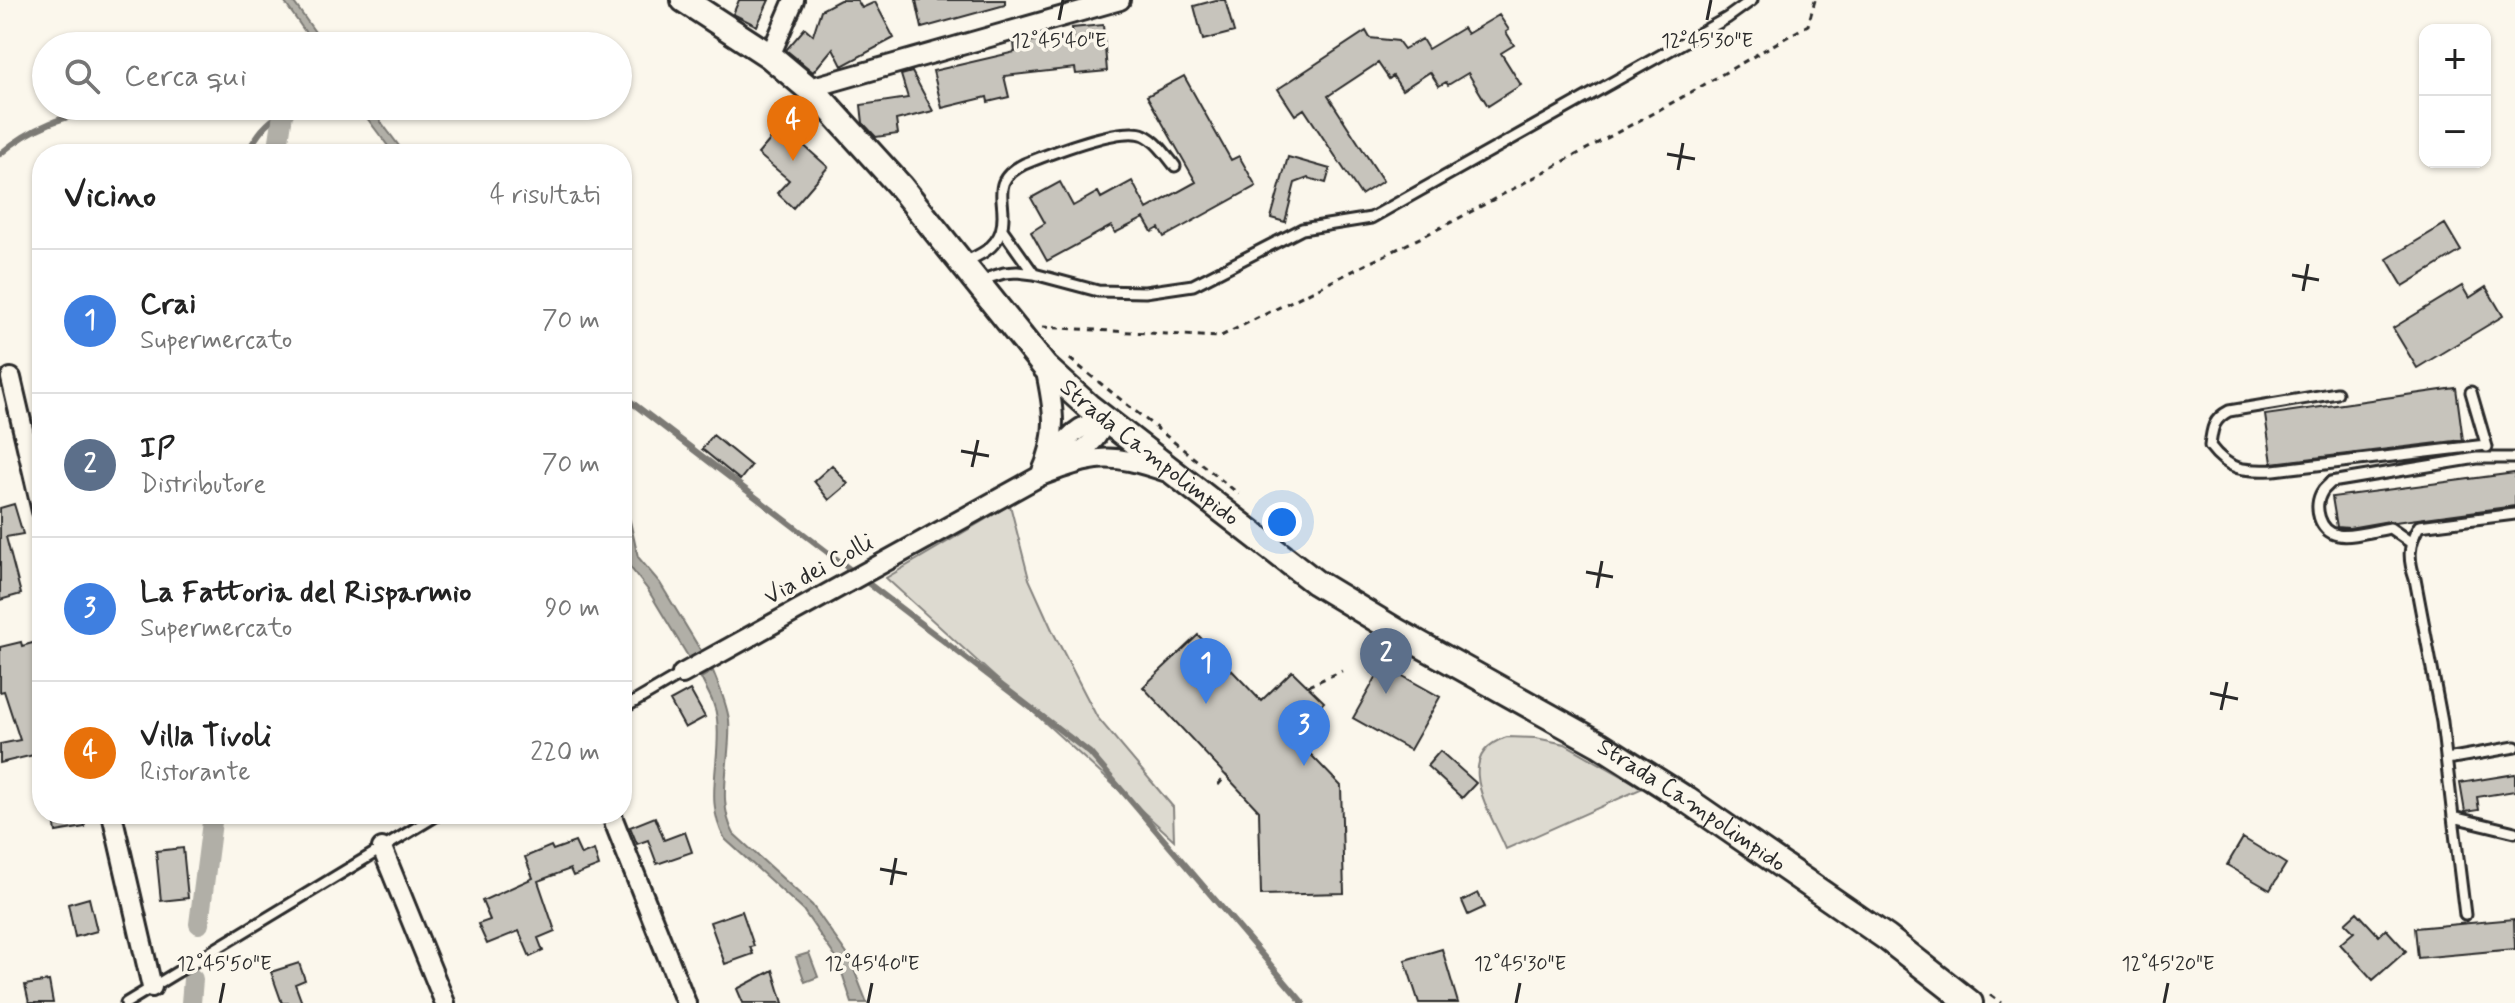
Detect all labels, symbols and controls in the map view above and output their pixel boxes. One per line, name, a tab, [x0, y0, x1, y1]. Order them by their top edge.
map controls	[2419, 24, 2491, 168]
button: +	[2419, 24, 2491, 96]
text: 12°45'40"E	[1012, 28, 1106, 55]
text: 12°45'30"E	[1661, 28, 1753, 55]
search box	[32, 32, 632, 120]
icon: search	[60, 54, 104, 98]
text: Cerca qui	[124, 57, 247, 96]
pin: 4	[767, 95, 819, 161]
button: −	[2419, 96, 2491, 168]
text: Vicino	[64, 174, 156, 219]
text: 4 risultati	[490, 179, 600, 213]
text: Crai	[140, 285, 196, 324]
text: 1	[84, 304, 96, 338]
text: 70 m	[542, 304, 600, 338]
text: Supermercato	[140, 324, 292, 358]
street label: Strada Campolimpido	[1053, 372, 1246, 533]
text: IP	[140, 429, 175, 468]
text: 2	[84, 448, 96, 482]
text: 70 m	[542, 448, 600, 482]
text: Distributore	[140, 468, 266, 502]
your location	[1262, 502, 1302, 542]
street label: Via dei Colli	[759, 527, 879, 613]
text: La Fattoria del Risparmio	[140, 573, 472, 612]
text: 3	[84, 592, 96, 626]
text: 90 m	[545, 592, 600, 626]
text: Supermercato	[140, 612, 292, 646]
pin: 2	[1360, 628, 1412, 694]
pin: 1	[1180, 638, 1232, 704]
pin: 3	[1278, 700, 1330, 766]
text: Villa Tivoli	[140, 717, 272, 756]
street label: Strada Campolimpido	[1591, 731, 1792, 879]
text: 4	[82, 736, 98, 770]
text: 220 m	[530, 736, 600, 770]
text: Ristorante	[140, 756, 250, 790]
text: 12°45'50"E	[176, 951, 272, 978]
text: 12°45'40"E	[825, 951, 919, 978]
text: 12°45'30"E	[1474, 951, 1566, 978]
text: 12°45'20"E	[2122, 951, 2215, 978]

